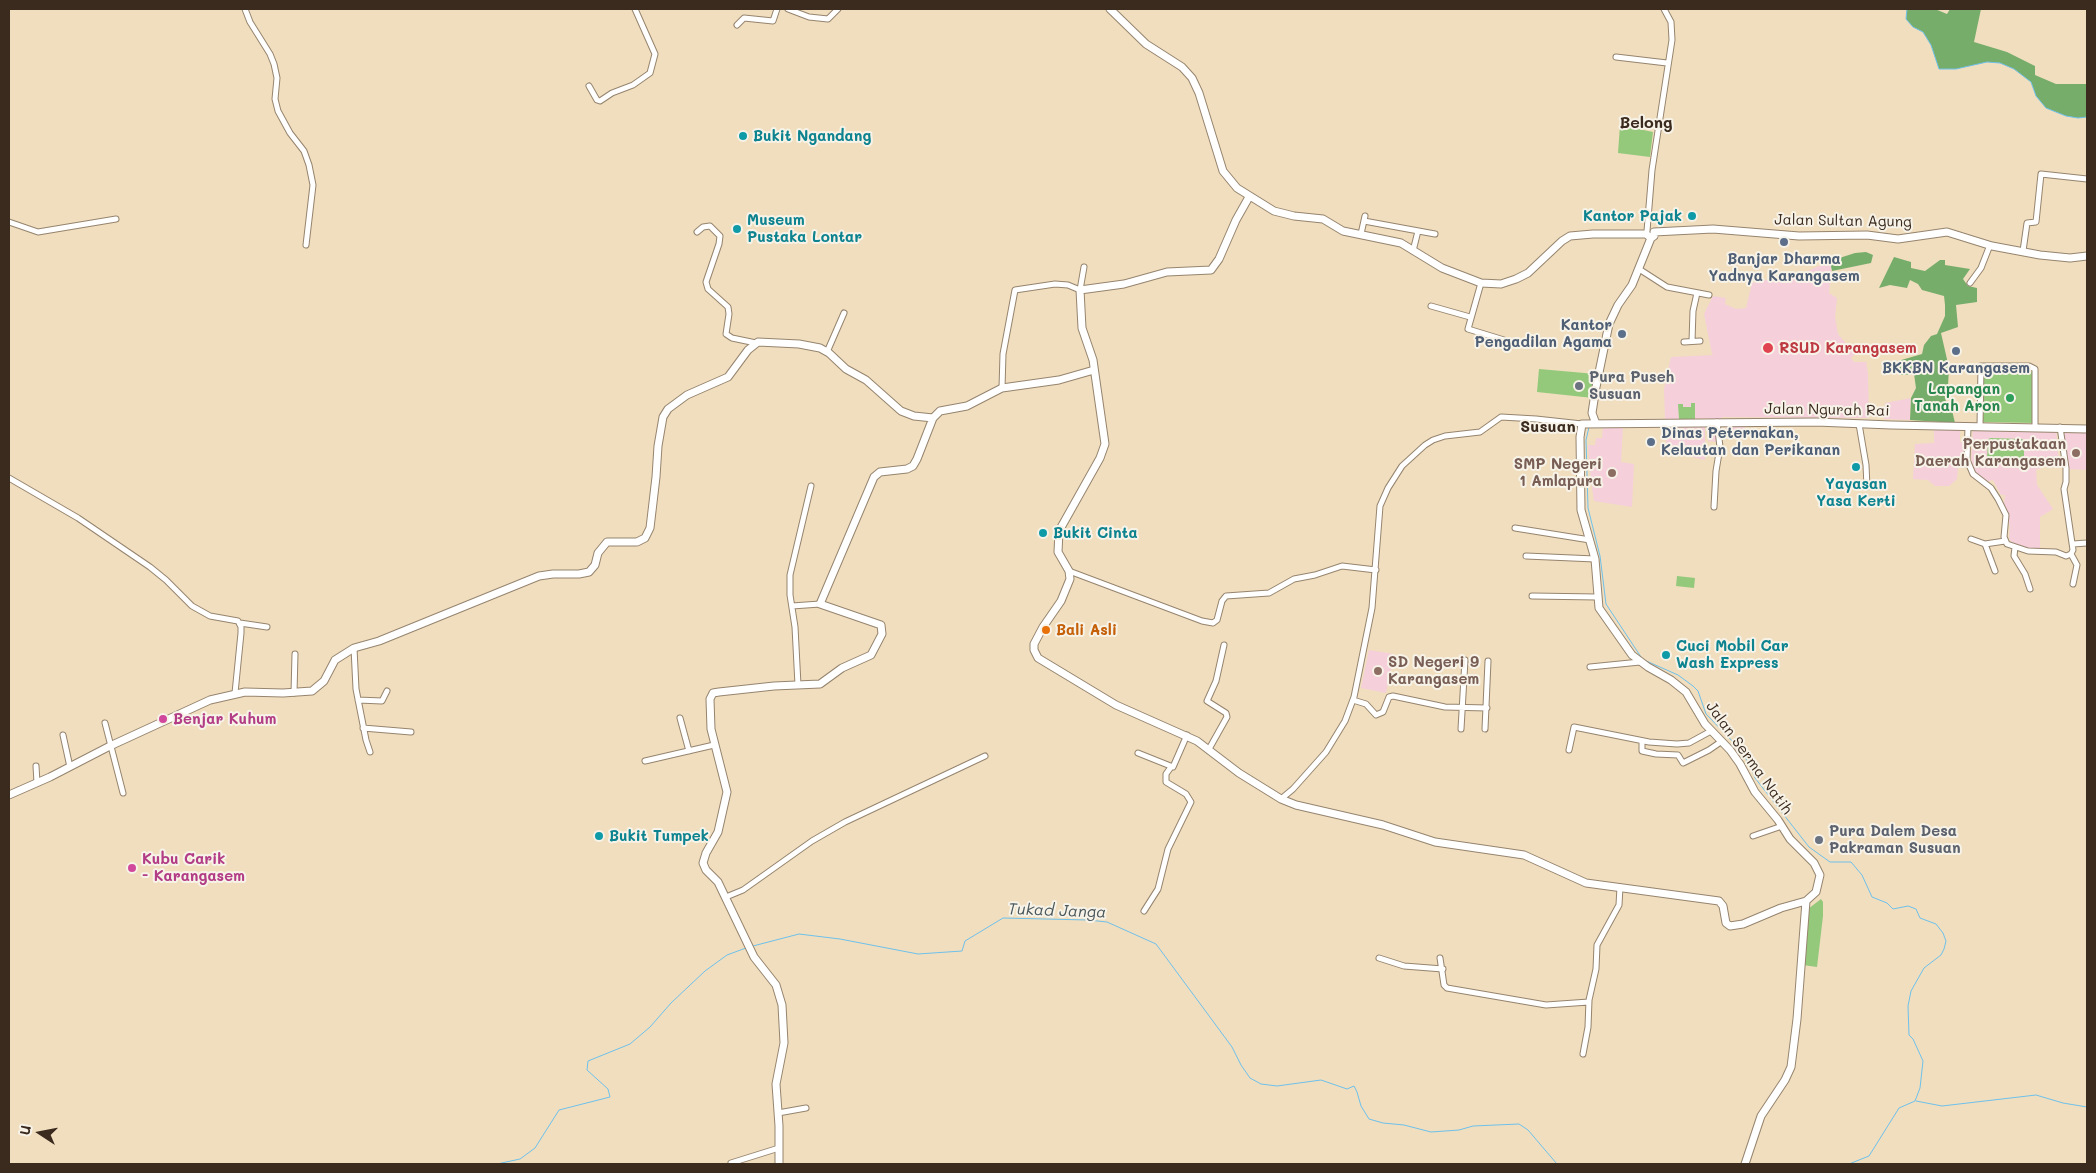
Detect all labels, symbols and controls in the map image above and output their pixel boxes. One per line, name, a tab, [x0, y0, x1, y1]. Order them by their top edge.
district label: Belong	[1619, 113, 1673, 133]
place label: Bukit Ngandang	[753, 127, 871, 145]
marker: Bukit Ngandang	[737, 130, 749, 142]
place label: Kantor Pajak	[1583, 207, 1682, 225]
marker: Kantor Pajak	[1686, 210, 1698, 222]
place label: Museum Pustaka Lontar	[747, 211, 862, 246]
street label: Jalan Sultan Agung	[1774, 211, 1912, 231]
marker: Museum Pustaka Lontar	[731, 223, 743, 235]
marker: Banjar Dharma Yadnya Karangasem	[1778, 236, 1790, 248]
place label: Banjar Dharma Yadnya Karangasem	[1708, 250, 1860, 285]
place label: Kantor Pengadilan Agama	[1474, 316, 1612, 351]
marker: Kantor Pengadilan Agama	[1616, 328, 1628, 340]
place label: RSUD Karangasem	[1779, 339, 1917, 357]
marker: RSUD Karangasem	[1761, 341, 1775, 355]
marker: BKKBN Karangasem	[1950, 345, 1962, 357]
place label: BKKBN Karangasem	[1882, 359, 2030, 377]
place label: Pura Puseh Susuan	[1589, 368, 1674, 403]
marker: Pura Puseh Susuan	[1573, 380, 1585, 392]
place label: Lapangan Tanah Aron	[1914, 380, 2000, 415]
marker: Lapangan Tanah Aron	[2004, 392, 2016, 404]
street label: Jalan Ngurah Rai	[1764, 400, 1890, 420]
district label: Susuan	[1520, 417, 1576, 437]
place label: Dinas Peternakan, Kelautan dan Perikanan	[1661, 424, 1840, 459]
place label: Perpustakaan Daerah Karangasem	[1915, 435, 2066, 470]
marker: Dinas Peternakan, Kelautan dan Perikanan	[1645, 436, 1657, 448]
marker: Perpustakaan Daerah Karangasem	[2070, 447, 2082, 459]
place label: SMP Negeri 1 Amlapura	[1514, 455, 1602, 490]
marker: Yayasan Yasa Kerti	[1850, 461, 1862, 473]
marker: SMP Negeri 1 Amlapura	[1606, 467, 1618, 479]
place label: Yayasan Yasa Kerti	[1816, 475, 1896, 510]
place label: Bukit Cinta	[1053, 524, 1138, 542]
marker: Bukit Cinta	[1037, 527, 1049, 539]
place label: Bali Asli	[1056, 621, 1117, 639]
marker: Bali Asli	[1040, 624, 1052, 636]
place label: Cuci Mobil Car Wash Express	[1676, 637, 1789, 672]
marker: Cuci Mobil Car Wash Express	[1660, 649, 1672, 661]
place label: SD Negeri 9 Karangasem	[1388, 653, 1479, 688]
marker: SD Negeri 9 Karangasem	[1372, 665, 1384, 677]
street label: Jalan Serma Natih	[1702, 698, 1796, 818]
place label: Benjar Kuhum	[173, 710, 276, 728]
marker: Benjar Kuhum	[157, 713, 169, 725]
place label: Pura Dalem Desa Pakraman Susuan	[1829, 822, 1961, 857]
place label: Bukit Tumpek	[609, 827, 709, 845]
marker: Bukit Tumpek	[593, 830, 605, 842]
marker: Pura Dalem Desa Pakraman Susuan	[1813, 834, 1825, 846]
place label: Kubu Carik - Karangasem	[142, 850, 245, 885]
marker: Kubu Carik - Karangasem	[126, 862, 138, 874]
water label: Tukad Janga	[1008, 900, 1106, 922]
north arrow	[15, 1108, 65, 1158]
text: U	[15, 1123, 35, 1137]

